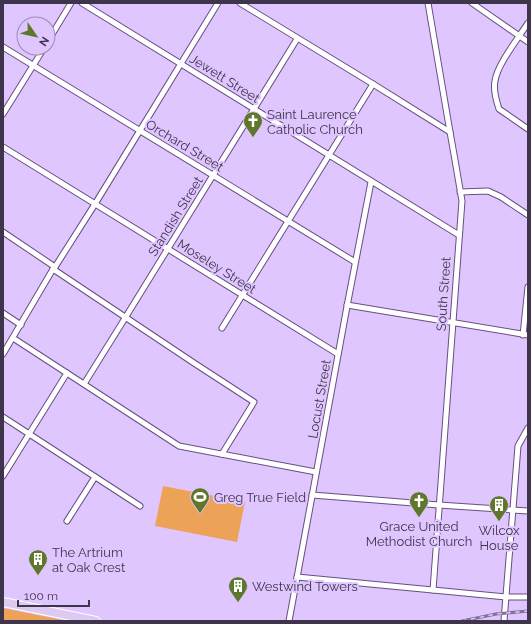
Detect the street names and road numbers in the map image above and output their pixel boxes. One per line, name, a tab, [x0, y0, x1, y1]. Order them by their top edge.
street label: Jewett Street	[187, 51, 263, 106]
street label: Orchard Street	[143, 116, 227, 175]
street label: Standish Street	[145, 173, 206, 259]
street label: Moseley Street	[175, 236, 259, 297]
street label: South Street	[433, 256, 454, 332]
street label: Locust Street	[305, 358, 334, 440]

